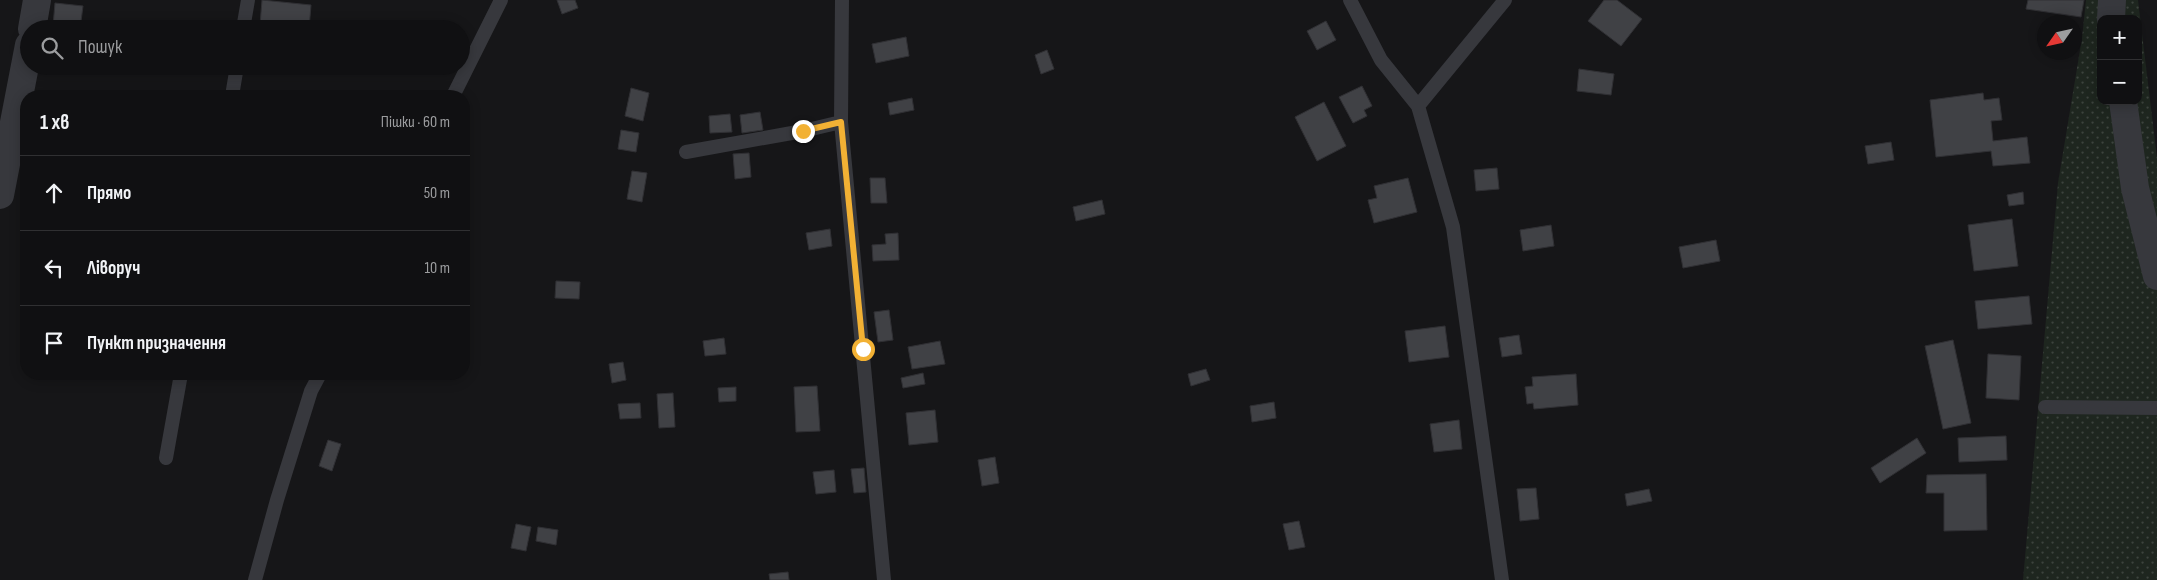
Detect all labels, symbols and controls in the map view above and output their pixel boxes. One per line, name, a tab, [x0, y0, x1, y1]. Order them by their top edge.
north arrow	[2037, 15, 2082, 60]
map controls	[2097, 15, 2142, 105]
button: +	[2097, 15, 2142, 60]
search box	[20, 20, 470, 75]
icon: search	[38, 34, 66, 62]
text: Пошук	[78, 36, 122, 59]
button: −	[2097, 60, 2142, 105]
text: 1 хв	[40, 110, 69, 135]
text: Пішки · 60 m	[381, 113, 450, 132]
route end	[792, 120, 815, 143]
icon: ahead	[40, 179, 68, 207]
text: Прямо	[87, 182, 131, 205]
text: 50 m	[424, 184, 450, 203]
icon: left	[40, 254, 68, 282]
text: Ліворуч	[87, 257, 140, 280]
text: 10 m	[424, 259, 450, 278]
icon: arrive	[40, 329, 68, 357]
text: Пункт призначення	[87, 332, 226, 355]
route start	[852, 338, 875, 361]

